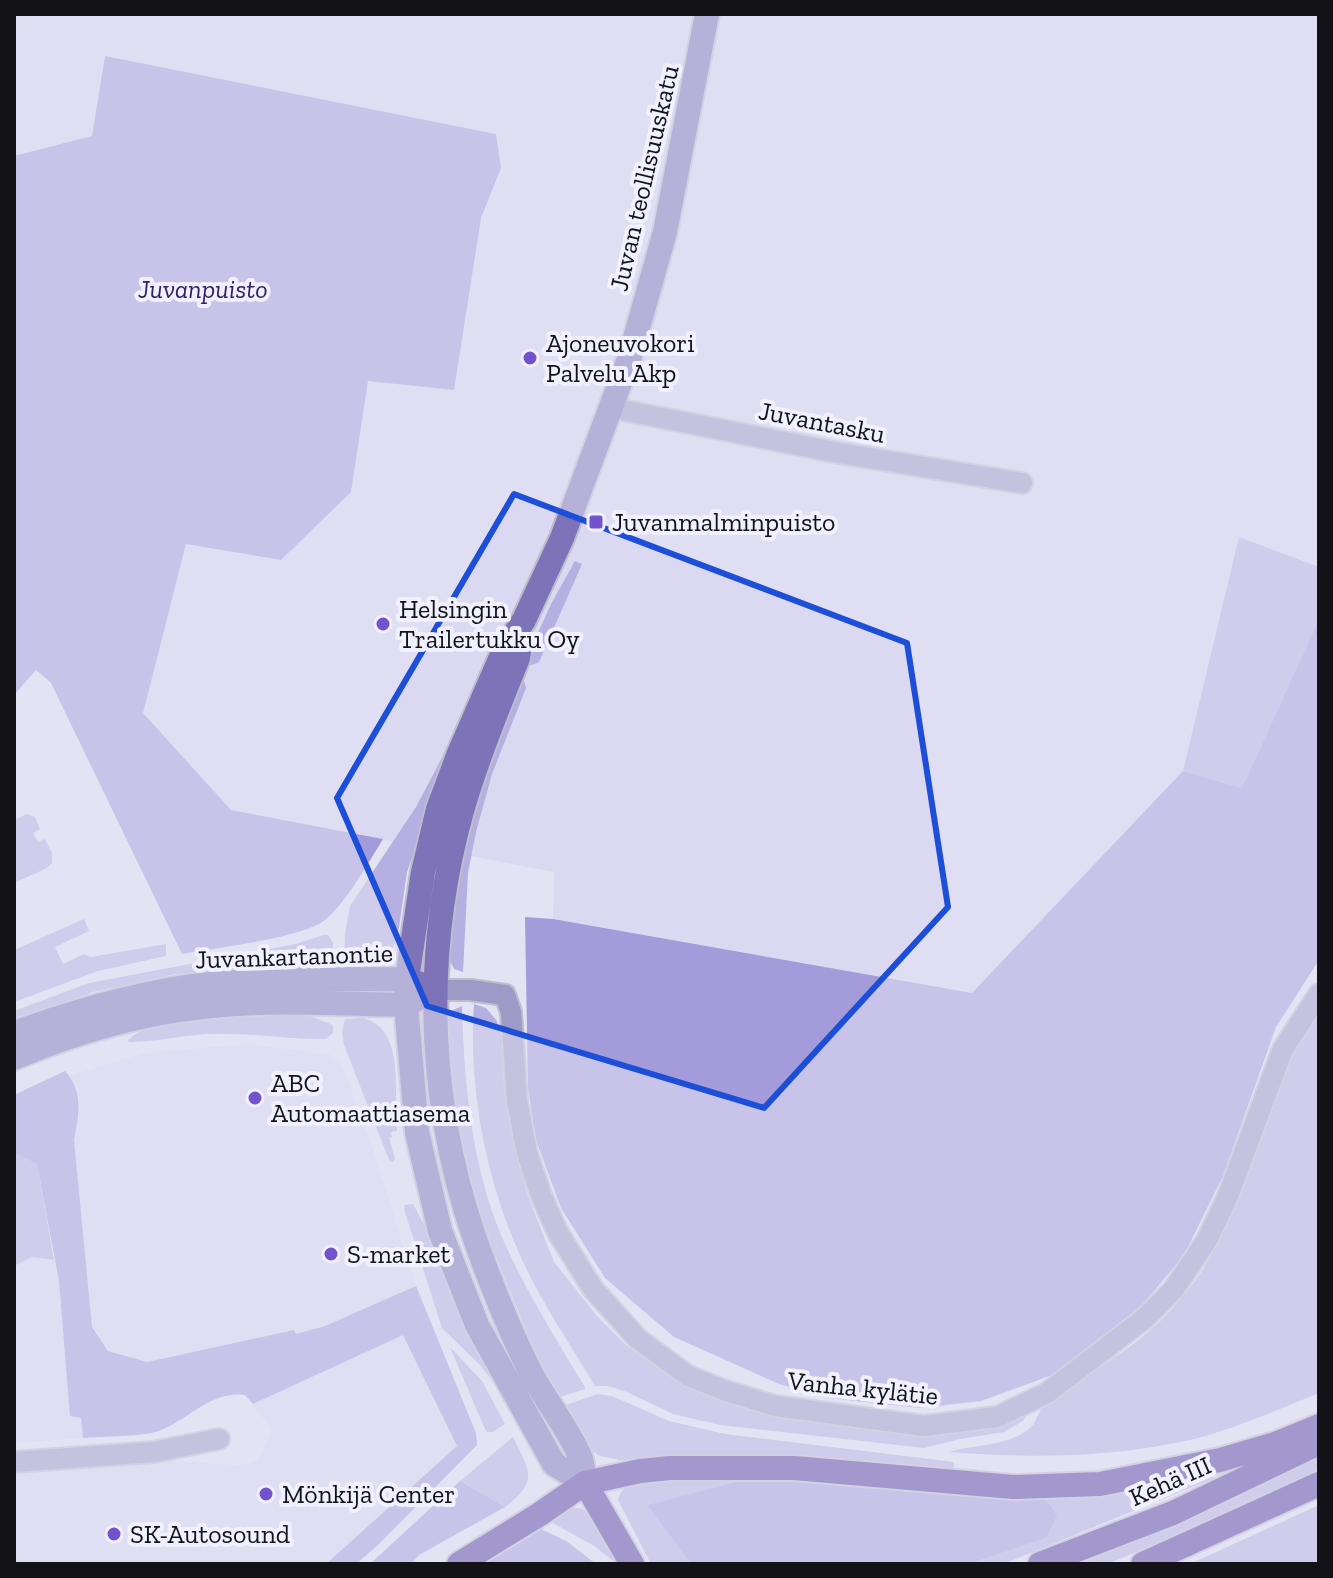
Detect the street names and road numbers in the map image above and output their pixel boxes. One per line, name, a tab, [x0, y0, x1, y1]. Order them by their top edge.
street label: Juvan teollisuuskatu	[602, 62, 686, 294]
street label: Juvantasku	[756, 394, 888, 450]
street label: Juvankartanontie	[195, 937, 393, 975]
street label: Vanha kylätie	[785, 1364, 940, 1412]
street label: Kehä III	[1124, 1449, 1216, 1513]

